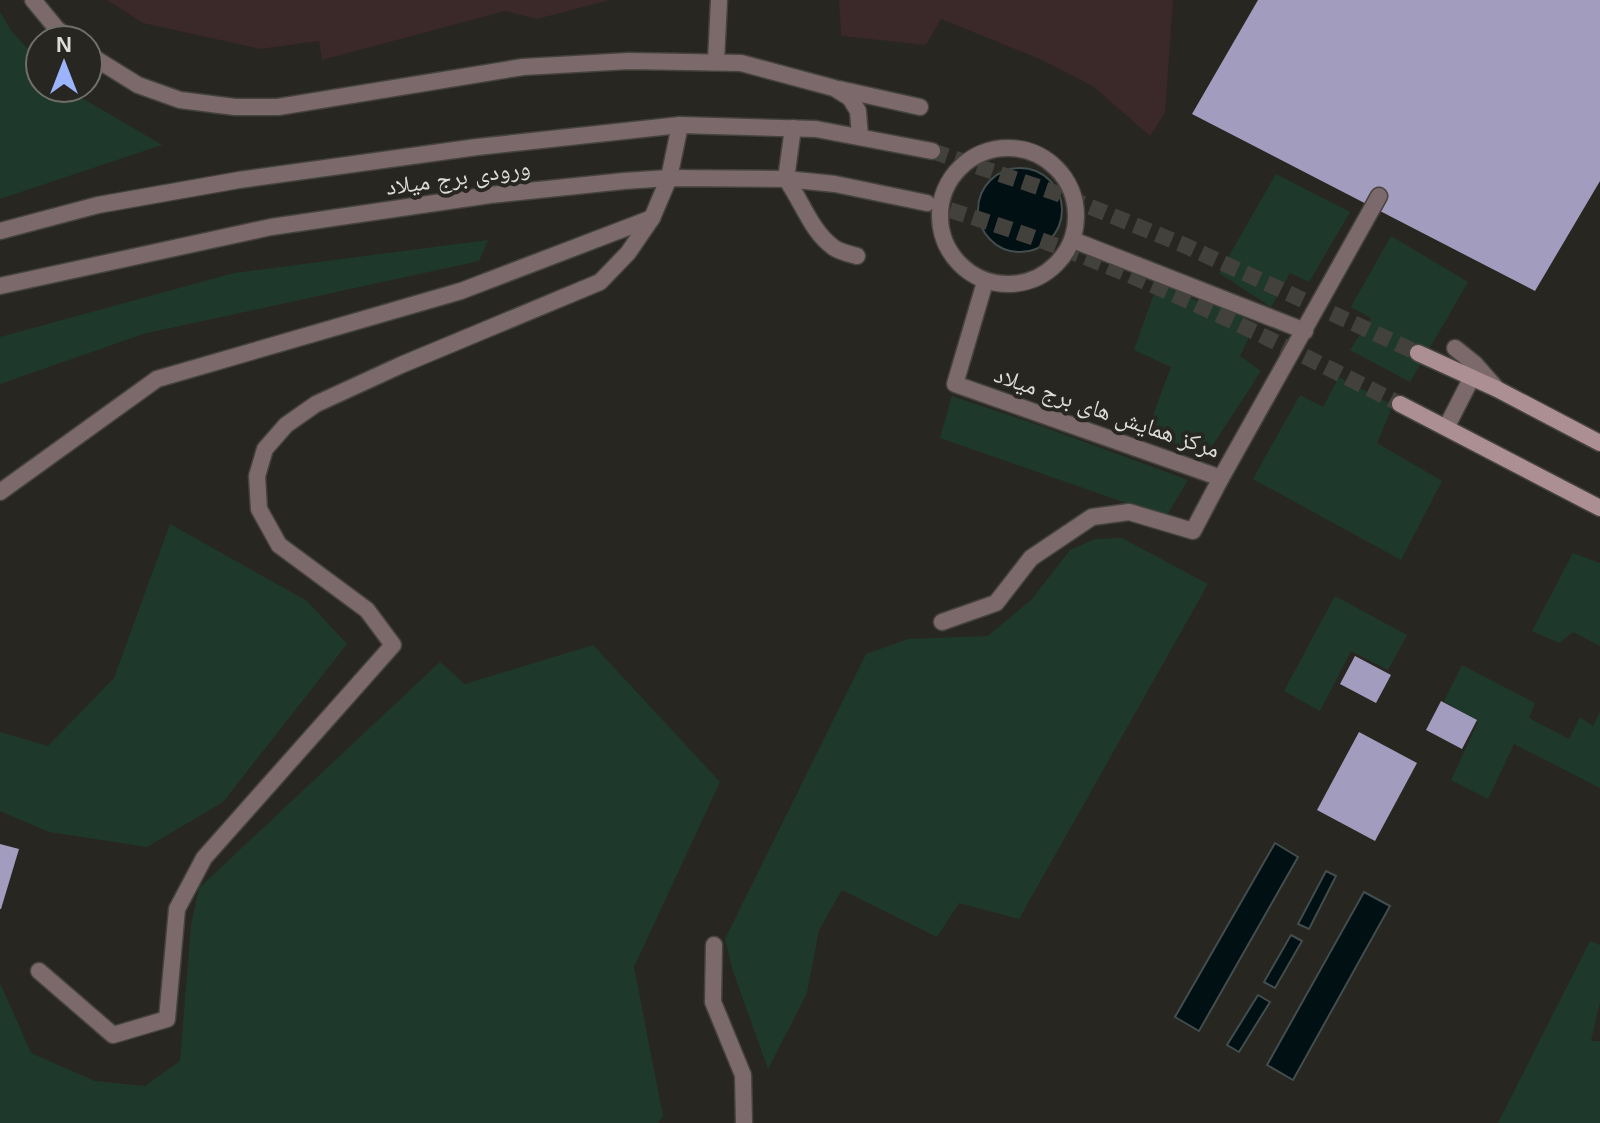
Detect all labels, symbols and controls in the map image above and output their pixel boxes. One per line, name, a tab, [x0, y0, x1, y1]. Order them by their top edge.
north arrow	[24, 24, 104, 104]
text: N	[56, 32, 72, 57]
street label: ورودی برج میلاد	[384, 153, 532, 202]
street label: مرکز همایش های برج میلاد	[990, 360, 1223, 465]

